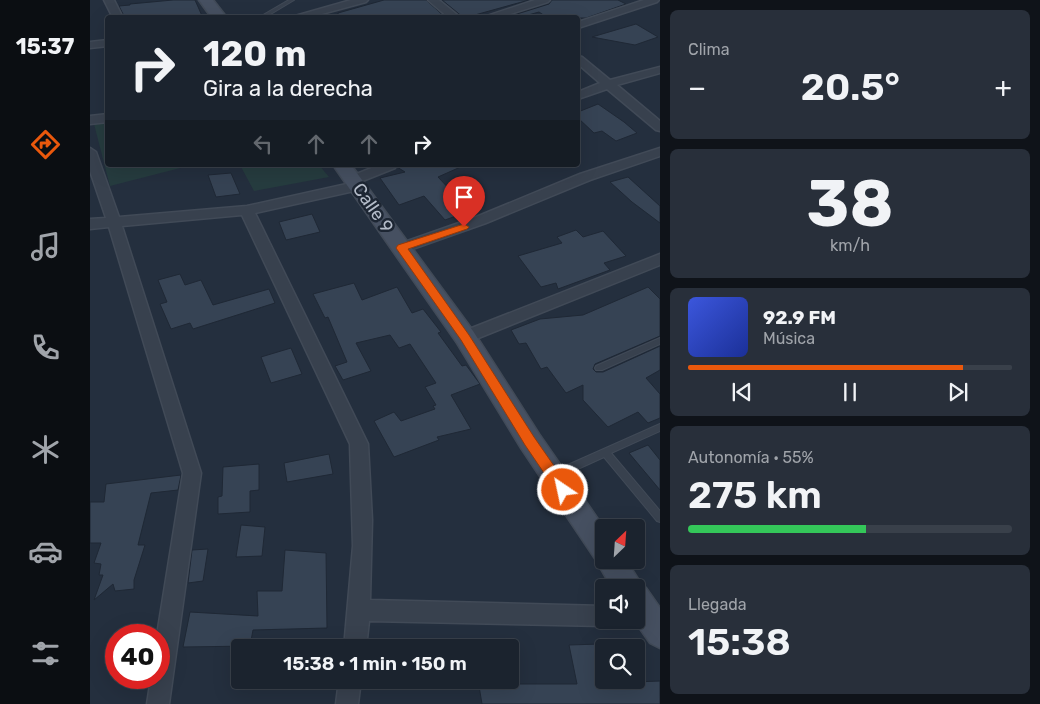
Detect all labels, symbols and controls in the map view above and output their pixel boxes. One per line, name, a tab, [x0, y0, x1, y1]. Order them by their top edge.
text: 15:37	[16, 33, 74, 60]
text: 120 m	[203, 33, 306, 75]
icon: right	[120, 35, 185, 100]
text: Clima	[688, 40, 729, 59]
text: 20.5°	[801, 64, 900, 110]
text: −	[688, 71, 706, 104]
text: +	[995, 71, 1012, 104]
text: Gira a la derecha	[203, 75, 373, 102]
icon: directions	[28, 127, 63, 162]
icon: left	[249, 130, 277, 158]
icon: ahead	[302, 130, 330, 158]
icon: ahead	[355, 130, 383, 158]
icon: right	[408, 130, 436, 158]
text: 38	[807, 165, 893, 242]
pin	[443, 176, 485, 227]
street label: Calle 9	[348, 179, 398, 237]
icon: arrive	[450, 183, 478, 211]
icon: music	[28, 229, 63, 264]
text: km/h	[830, 236, 870, 255]
text: 92.9 FM	[763, 306, 836, 329]
text: Música	[763, 329, 815, 348]
icon: phone	[28, 330, 63, 365]
icon: previous	[728, 378, 756, 406]
icon: pause	[836, 378, 864, 406]
icon: next	[944, 378, 972, 406]
icon: climate	[28, 432, 63, 467]
text: Autonomía · 55%	[688, 448, 814, 467]
position arrow	[536, 463, 588, 515]
text: 275 km	[688, 472, 822, 518]
north arrow	[595, 519, 645, 569]
map controls	[595, 519, 645, 689]
icon: car	[28, 534, 63, 569]
button: sound	[595, 579, 645, 629]
text: Llegada	[688, 595, 747, 614]
text: 15:38	[688, 619, 791, 665]
speed limit sign: 40	[105, 624, 170, 689]
icon: filters	[28, 636, 63, 671]
button: search	[595, 639, 645, 689]
text: 15:38 · 1 min · 150 m	[283, 652, 467, 675]

